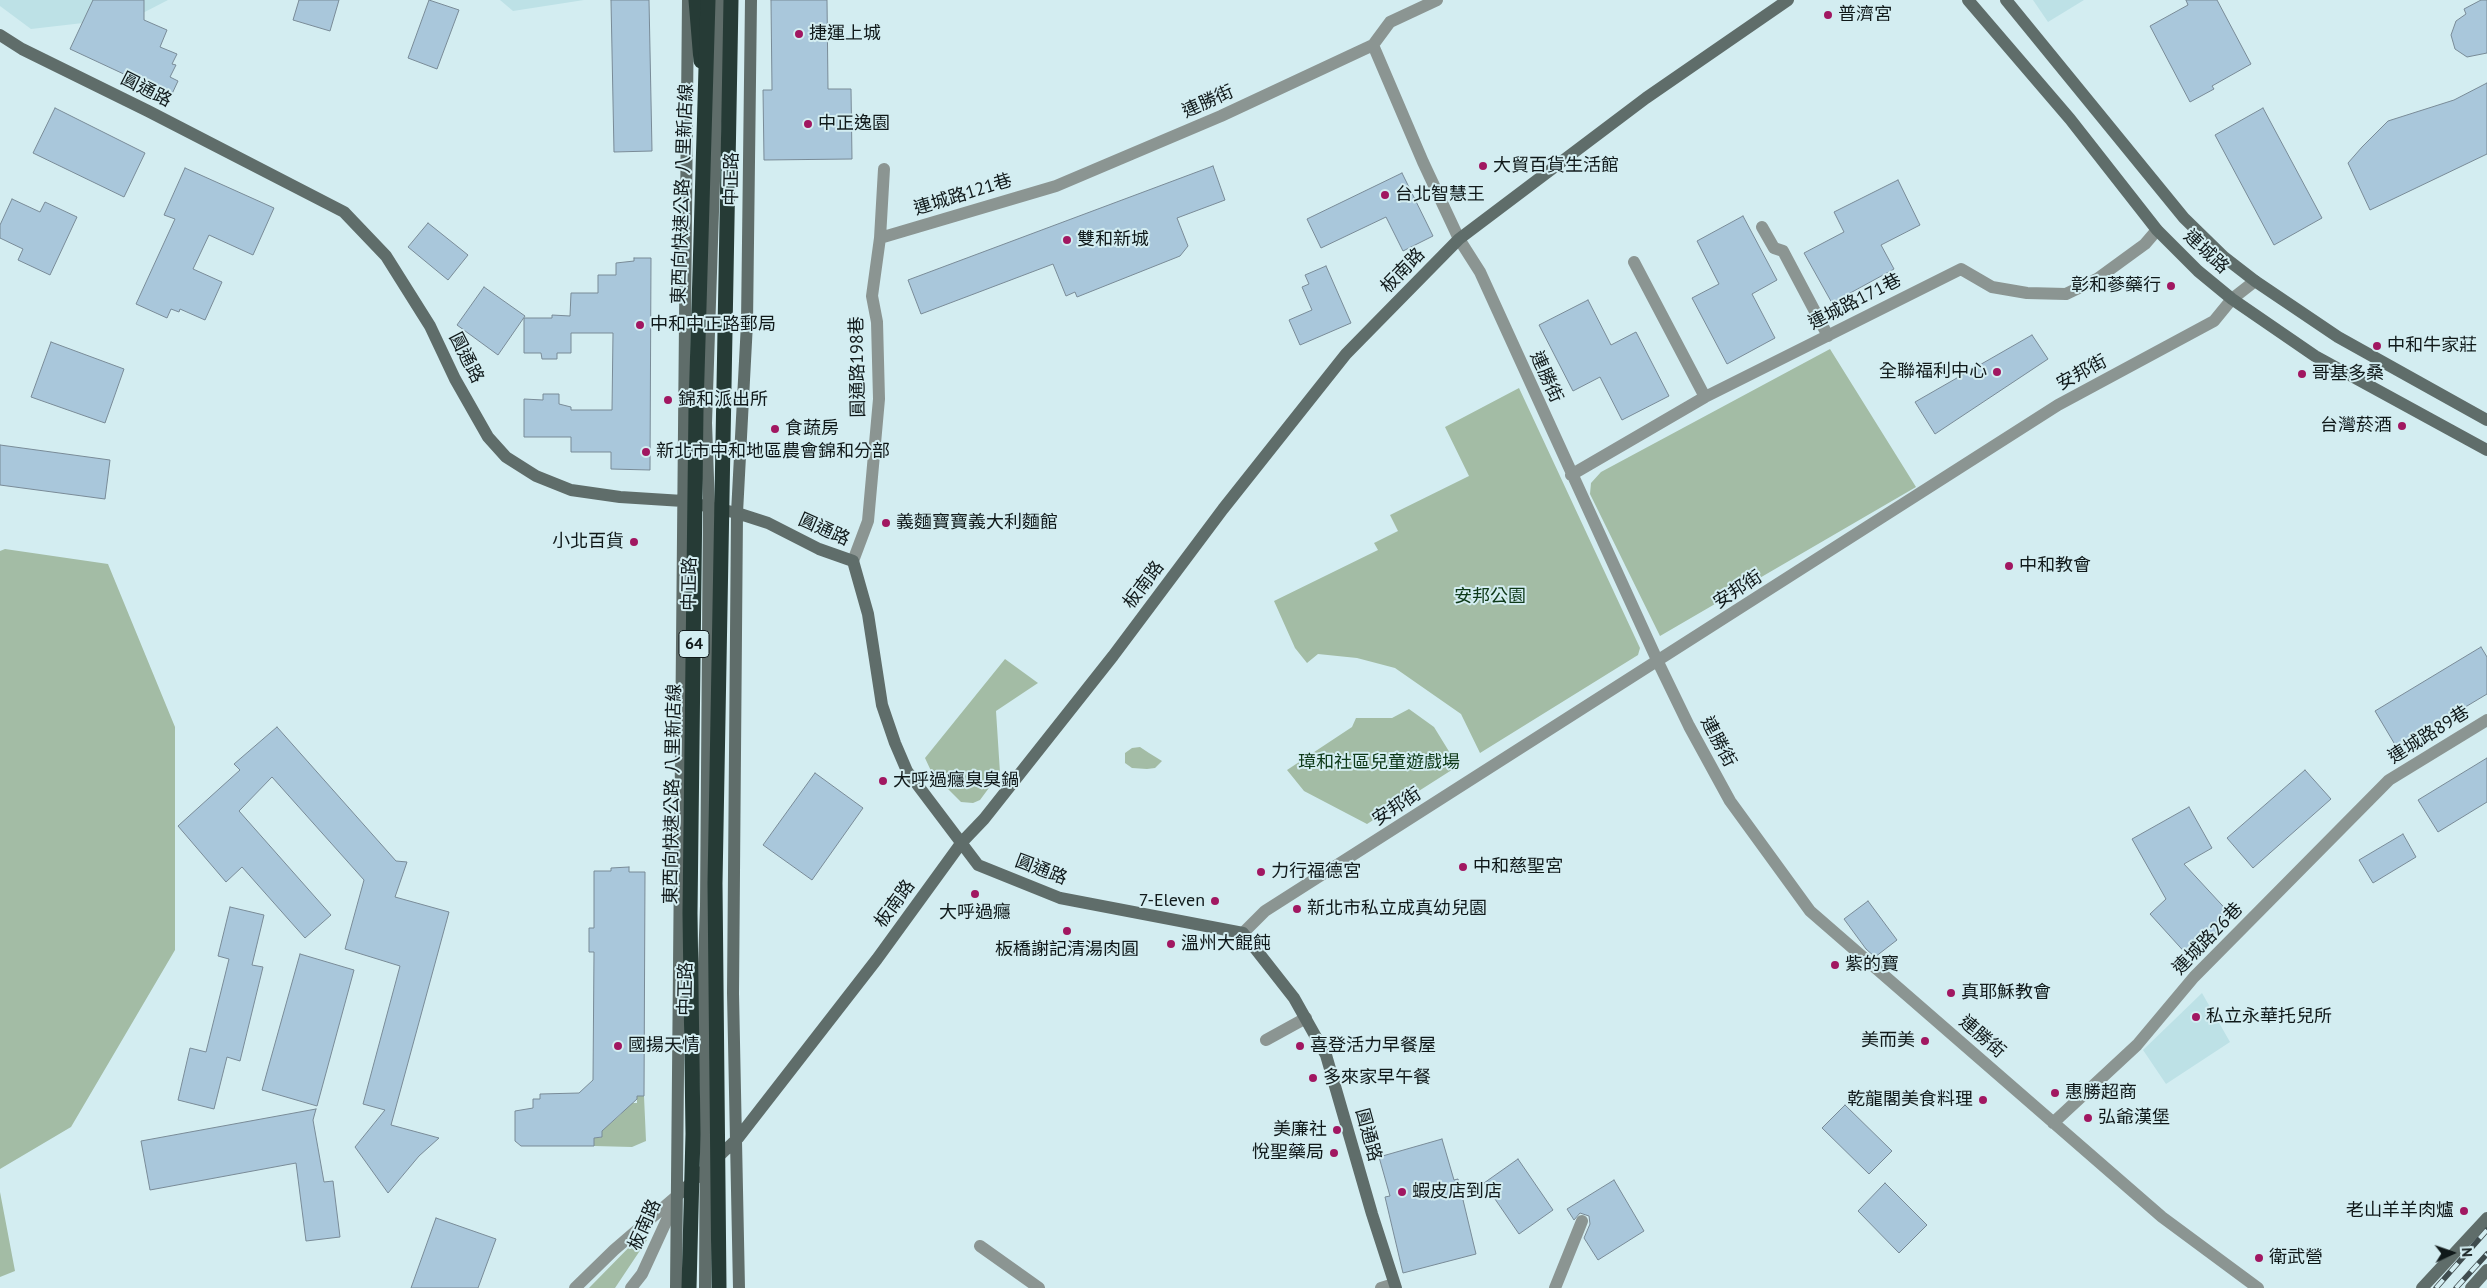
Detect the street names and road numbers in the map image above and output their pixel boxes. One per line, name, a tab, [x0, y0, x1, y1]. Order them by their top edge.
street label: 圓通路	[117, 68, 175, 112]
street label: 連勝街	[1179, 81, 1237, 123]
street label: 東西向快速公路 八里新店線	[668, 83, 698, 305]
street label: 中正路	[721, 152, 743, 206]
street label: 連城路121巷	[911, 170, 1015, 220]
street label: 連城路	[2179, 226, 2233, 278]
street label: 板南路	[1376, 244, 1430, 298]
street label: 連城路171巷	[1805, 269, 1905, 335]
street label: 圓通路198巷	[846, 316, 870, 418]
street label: 圓通路	[444, 329, 488, 387]
street label: 連勝街	[1525, 348, 1567, 406]
street label: 安邦街	[2053, 351, 2111, 395]
street label: 圓通路	[795, 509, 853, 551]
street label: 中正路	[679, 557, 701, 611]
street label: 板南路	[1119, 557, 1169, 613]
street label: 安邦街	[1709, 566, 1767, 614]
road number: 64	[679, 630, 709, 658]
street label: 東西向快速公路 八里新店線	[660, 683, 686, 905]
street label: 連城路89巷	[2384, 702, 2474, 768]
street label: 連勝街	[1696, 713, 1740, 771]
street label: 安邦街	[1368, 783, 1426, 831]
street label: 圓通路	[1012, 850, 1070, 890]
street label: 板南路	[870, 876, 920, 932]
street label: 連城路26巷	[2168, 899, 2248, 979]
street label: 中正路	[675, 962, 697, 1016]
street label: 連勝街	[1955, 1011, 2009, 1063]
street label: 圓通路	[1351, 1106, 1385, 1164]
street label: 板南路	[624, 1196, 666, 1254]

